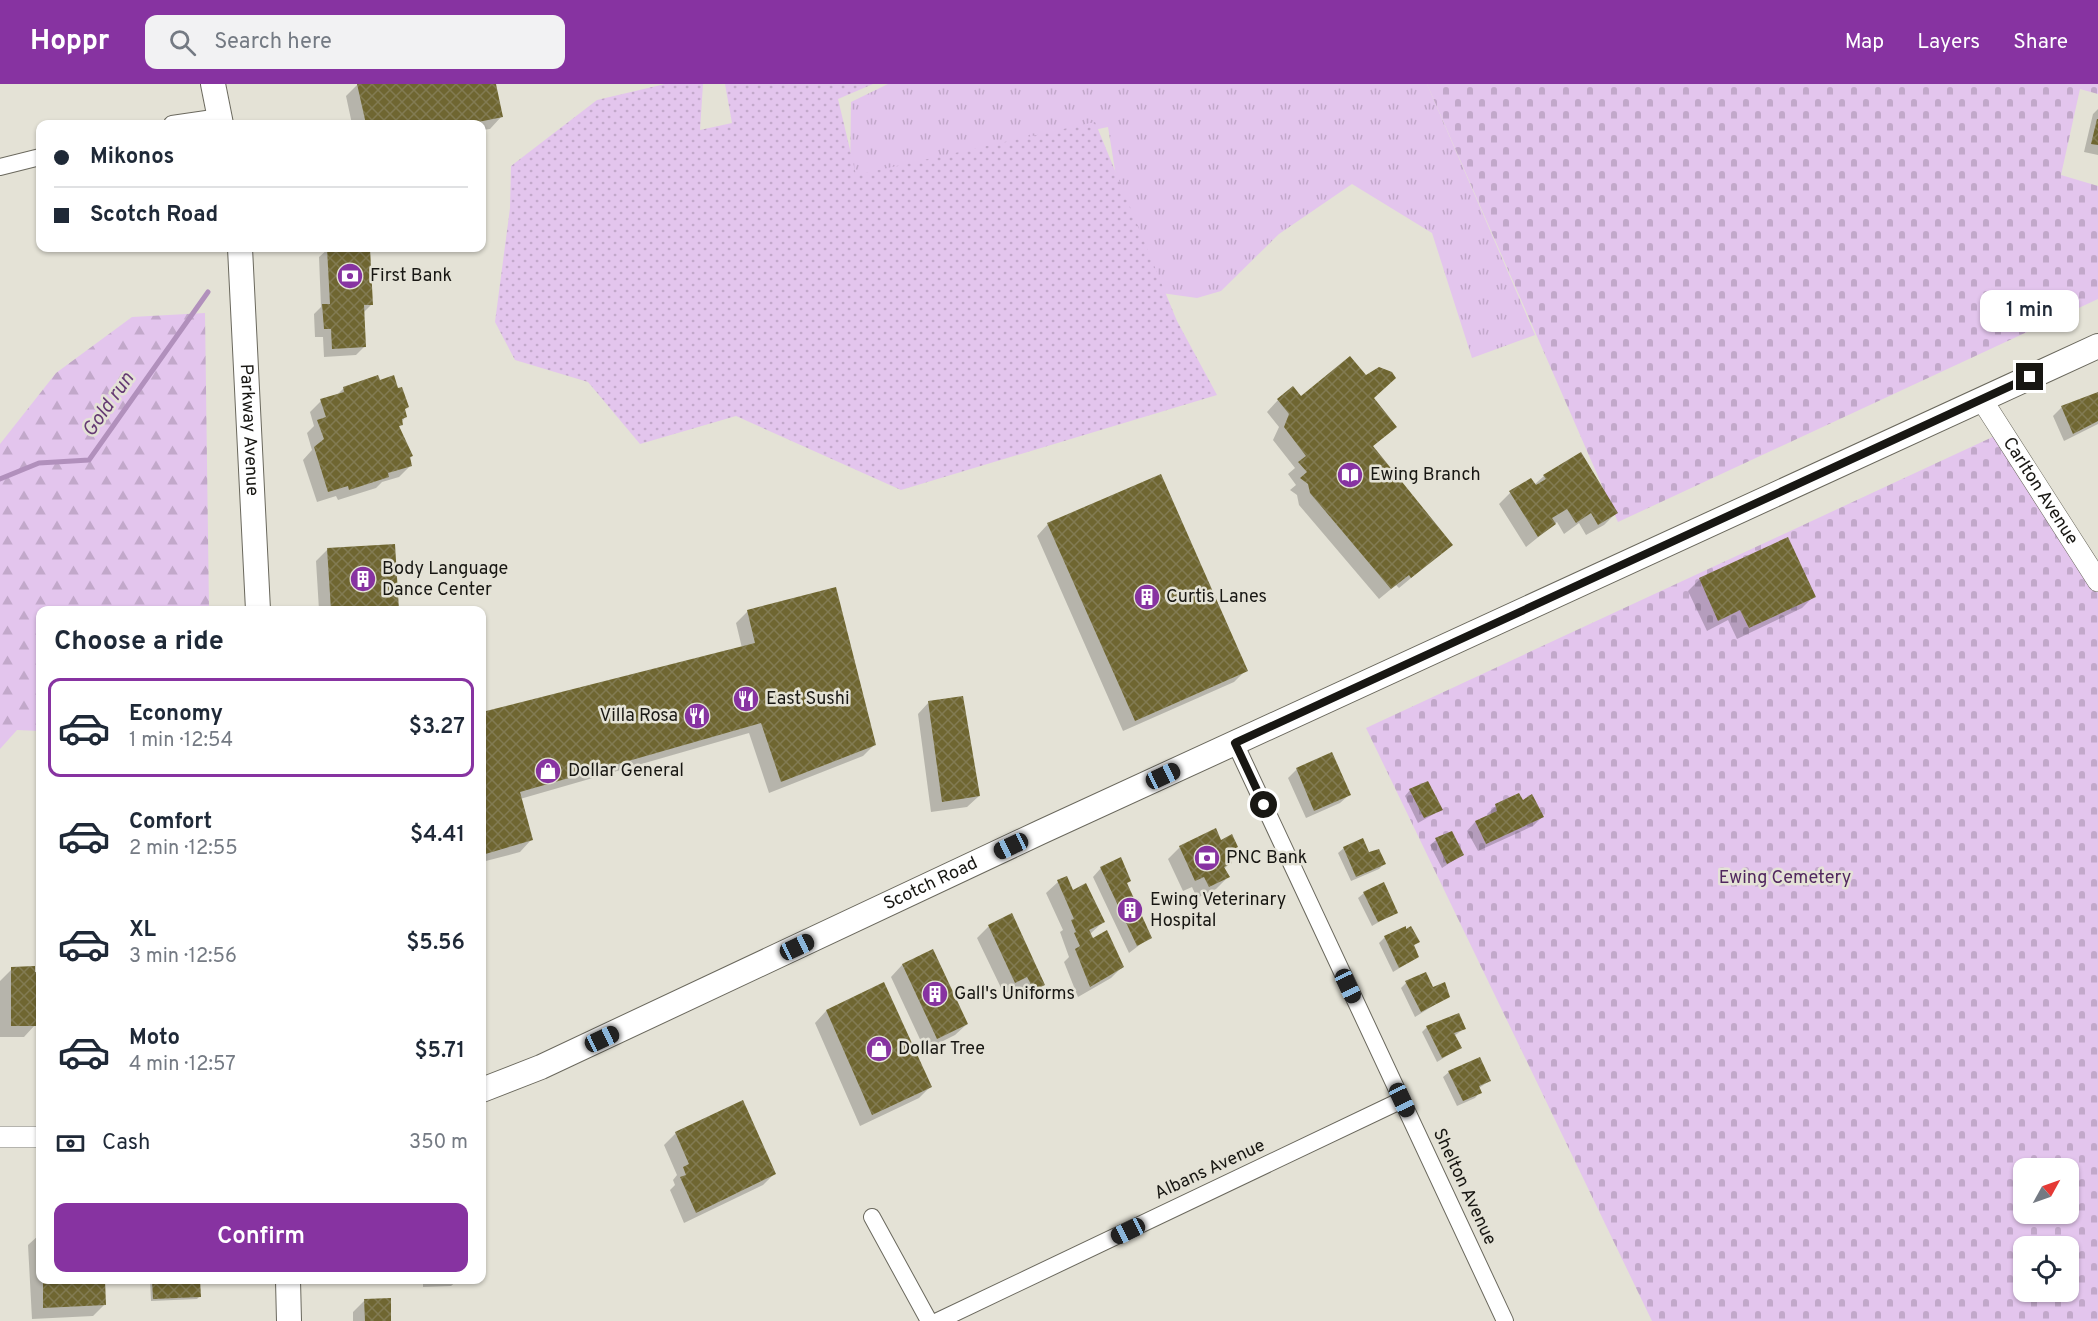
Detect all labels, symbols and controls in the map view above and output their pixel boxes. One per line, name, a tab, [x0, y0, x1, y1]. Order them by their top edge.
search box	[145, 15, 565, 69]
text: Hoppr	[30, 24, 109, 60]
icon: search	[166, 26, 199, 59]
text: Search here	[214, 29, 332, 56]
text: Map	[1845, 29, 1884, 56]
text: Layers	[1917, 29, 1980, 56]
text: Share	[2013, 29, 2068, 56]
text: Mikonos	[90, 144, 174, 171]
text: Scotch Road	[90, 202, 218, 229]
bank icon: First Bank	[335, 261, 365, 291]
place label: First Bank	[370, 265, 452, 288]
callout: 1 min	[1980, 290, 2080, 332]
text: 1 min	[2006, 298, 2053, 324]
street label: Parkway Avenue	[234, 363, 264, 496]
route end	[2016, 363, 2043, 390]
water label: Gold run	[77, 367, 141, 443]
street label: Carlton Avenue	[1997, 433, 2083, 549]
library icon: Ewing Branch	[1335, 460, 1365, 490]
place label: Ewing Branch	[1370, 464, 1481, 487]
place label: Body Language Dance Center	[382, 558, 508, 602]
building icon: Body Language Dance Center	[348, 564, 378, 594]
building icon: Curtis Lanes	[1132, 582, 1162, 612]
place label: Curtis Lanes	[1166, 586, 1267, 609]
text: Choose a ride	[54, 625, 224, 659]
restaurant icon: East Sushi	[731, 684, 761, 714]
place label: East Sushi	[766, 688, 850, 711]
icon: car	[57, 701, 111, 755]
text: Economy	[129, 701, 223, 728]
restaurant icon: Villa Rosa	[682, 701, 712, 731]
place label: Villa Rosa	[599, 705, 678, 728]
text: $3.27	[409, 714, 465, 741]
text: 1 min · 12:54	[129, 728, 233, 754]
shop icon: Dollar General	[533, 756, 563, 786]
place label: Dollar General	[568, 760, 684, 783]
car	[1143, 760, 1183, 792]
route start	[1250, 791, 1277, 818]
icon: car	[57, 809, 111, 863]
text: Comfort	[129, 809, 212, 836]
text: $4.41	[410, 822, 465, 849]
car	[991, 830, 1031, 862]
text: 2 min · 12:55	[129, 836, 238, 862]
bank icon: PNC Bank	[1192, 843, 1222, 873]
place label: PNC Bank	[1226, 847, 1307, 870]
street label: Scotch Road	[880, 852, 981, 916]
park label: Ewing Cemetery	[1719, 867, 1851, 890]
place label: Ewing Veterinary Hospital	[1150, 889, 1286, 933]
building icon: Ewing Veterinary Hospital	[1115, 895, 1145, 925]
icon: car	[57, 917, 111, 971]
text: XL	[129, 917, 156, 944]
text: $5.56	[406, 930, 465, 957]
car	[777, 931, 817, 963]
text: 3 min · 12:56	[129, 944, 237, 970]
car	[1332, 966, 1364, 1006]
building icon: Gall's Uniforms	[920, 979, 950, 1009]
place label: Gall's Uniforms	[954, 983, 1075, 1006]
car	[582, 1023, 622, 1055]
icon: car	[57, 1025, 111, 1079]
text: Moto	[129, 1025, 180, 1052]
shop icon: Dollar Tree	[864, 1034, 894, 1064]
text: $5.71	[414, 1038, 465, 1065]
place label: Dollar Tree	[898, 1038, 985, 1061]
text: 4 min · 12:57	[129, 1052, 236, 1078]
car	[1386, 1080, 1418, 1120]
street label: Shelton Avenue	[1427, 1125, 1501, 1249]
icon: cash	[54, 1127, 87, 1160]
text: Cash	[102, 1130, 151, 1157]
text: 350 m	[409, 1130, 468, 1156]
street label: Albans Avenue	[1151, 1134, 1269, 1206]
north arrow	[2013, 1158, 2079, 1224]
map controls	[2013, 1158, 2079, 1302]
button: Confirm	[54, 1203, 468, 1272]
car	[1108, 1215, 1148, 1247]
button: locate	[2013, 1236, 2079, 1302]

